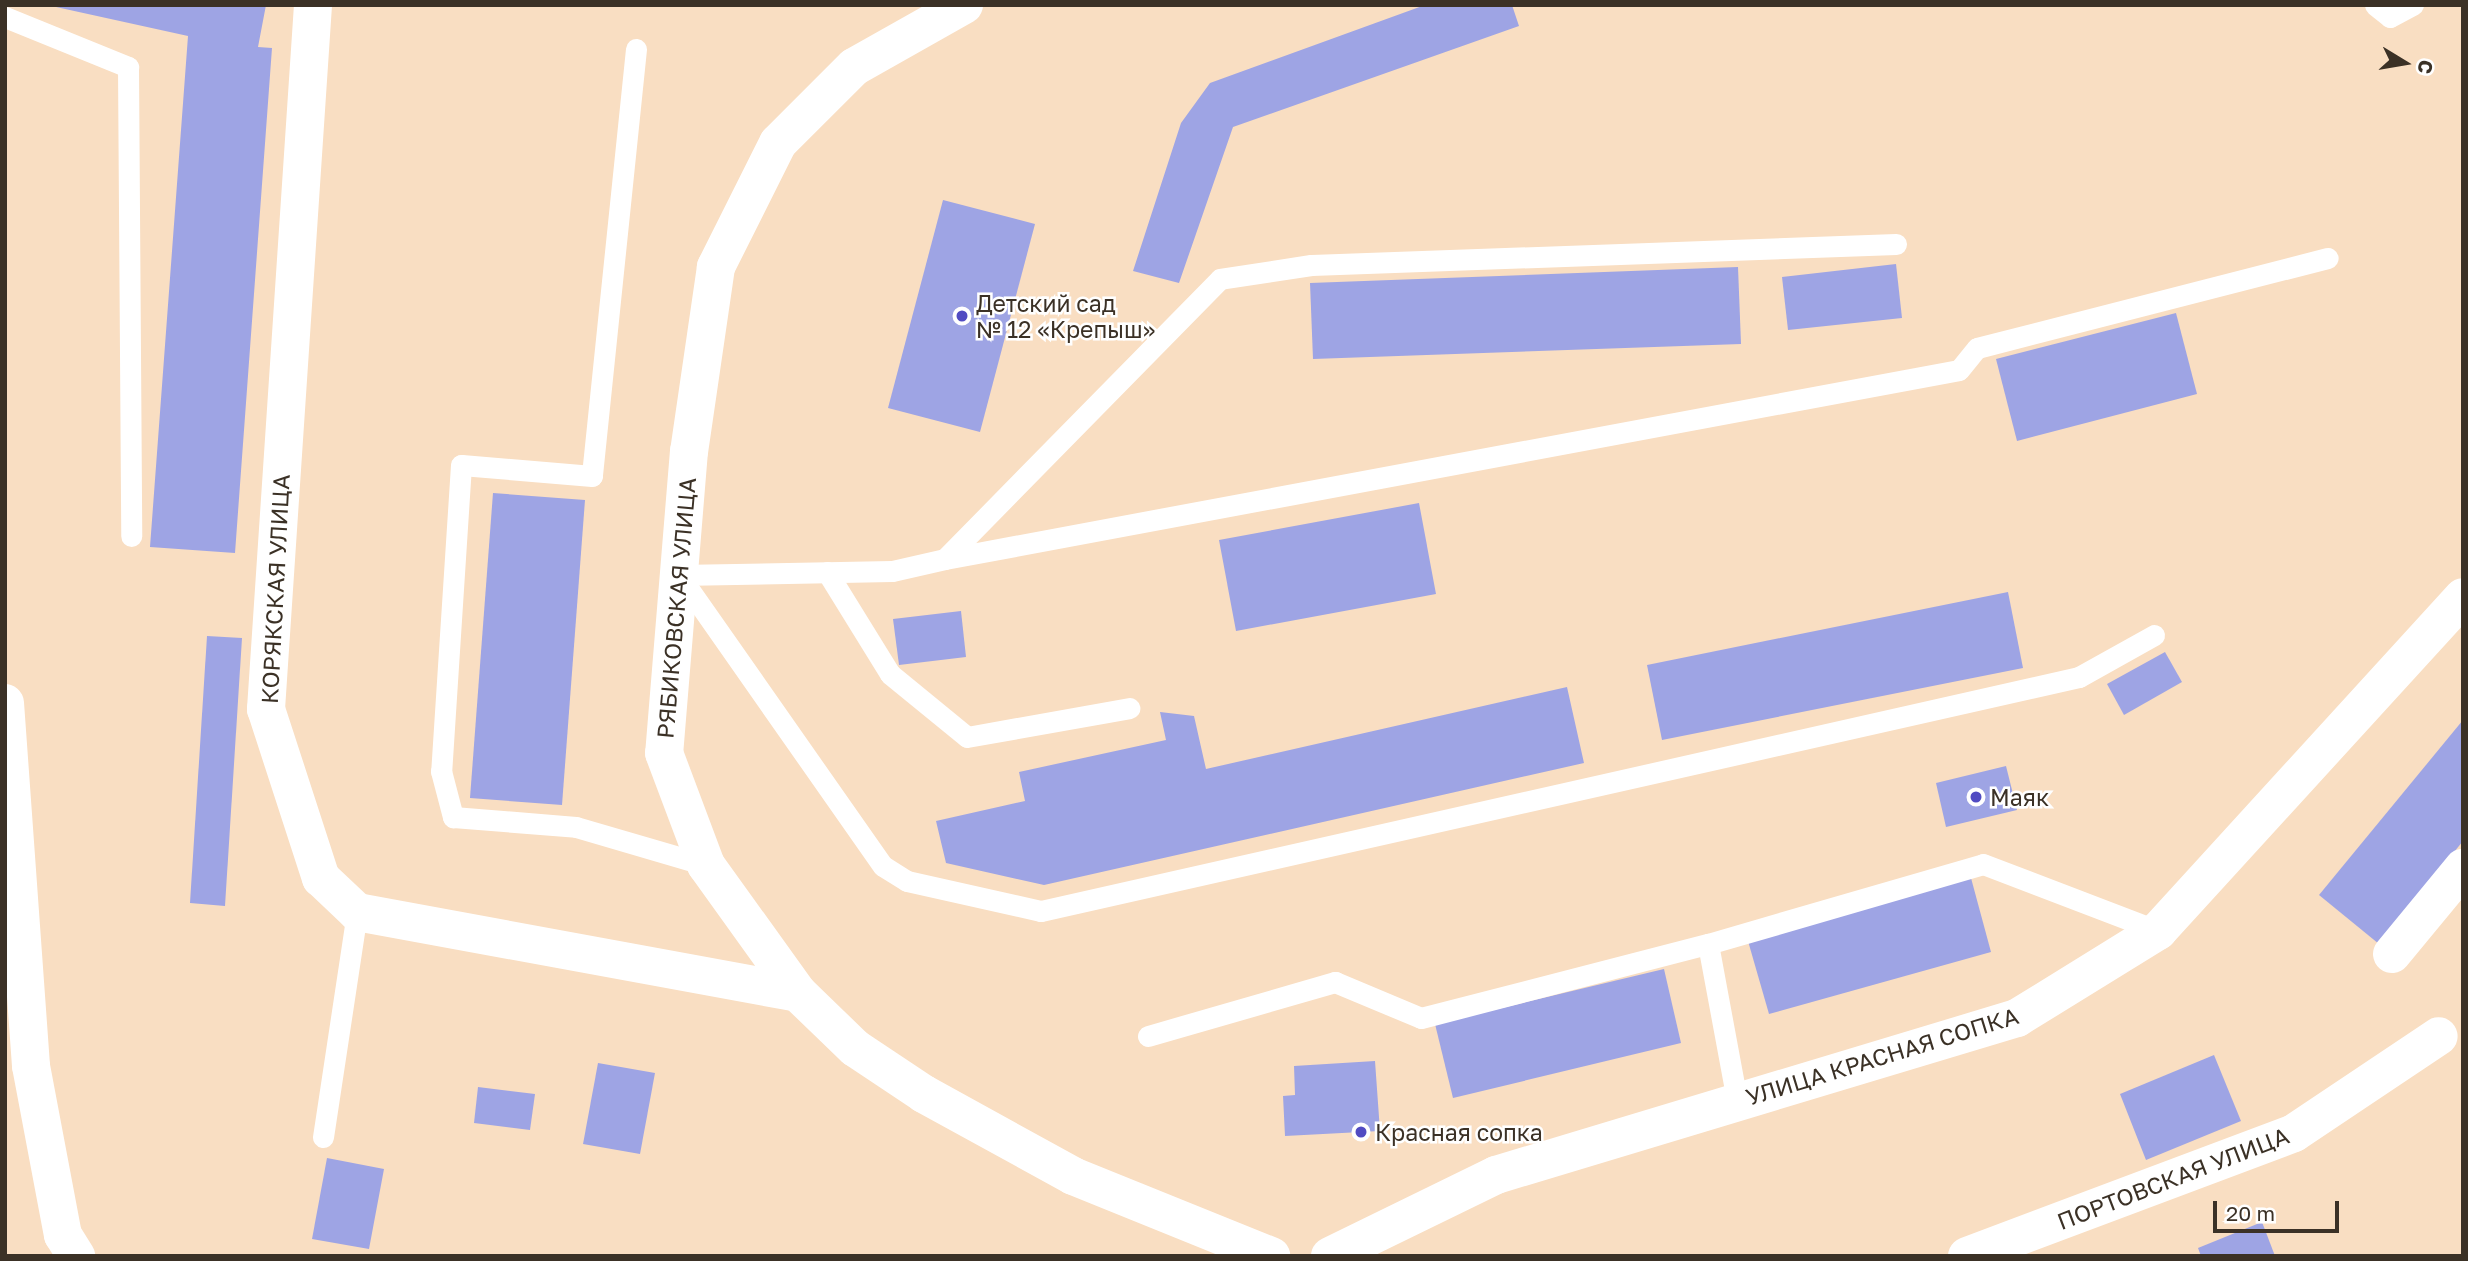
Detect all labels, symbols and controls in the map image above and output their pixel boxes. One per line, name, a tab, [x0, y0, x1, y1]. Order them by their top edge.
north arrow	[2370, 28, 2440, 98]
text: С	[2414, 58, 2439, 76]
place label: Детский сад № 12 «Крепыш»	[976, 289, 1155, 343]
marker: Детский сад № 12 «Крепыш»	[954, 308, 970, 324]
street label: КОРЯКСКАЯ УЛИЦА	[255, 473, 295, 705]
street label: РЯБИКОВСКАЯ УЛИЦА	[651, 476, 701, 740]
place label: Маяк	[1990, 783, 2049, 811]
marker: Маяк	[1968, 789, 1984, 805]
street label: УЛИЦА КРАСНАЯ СОПКА	[1742, 1001, 2022, 1111]
place label: Красная сопка	[1375, 1118, 1543, 1146]
street label: ПОРТОВСКАЯ УЛИЦА	[2053, 1121, 2293, 1235]
marker: Красная сопка	[1353, 1124, 1369, 1140]
scale bar	[2216, 1188, 2342, 1232]
text: 20 m	[2226, 1200, 2275, 1226]

